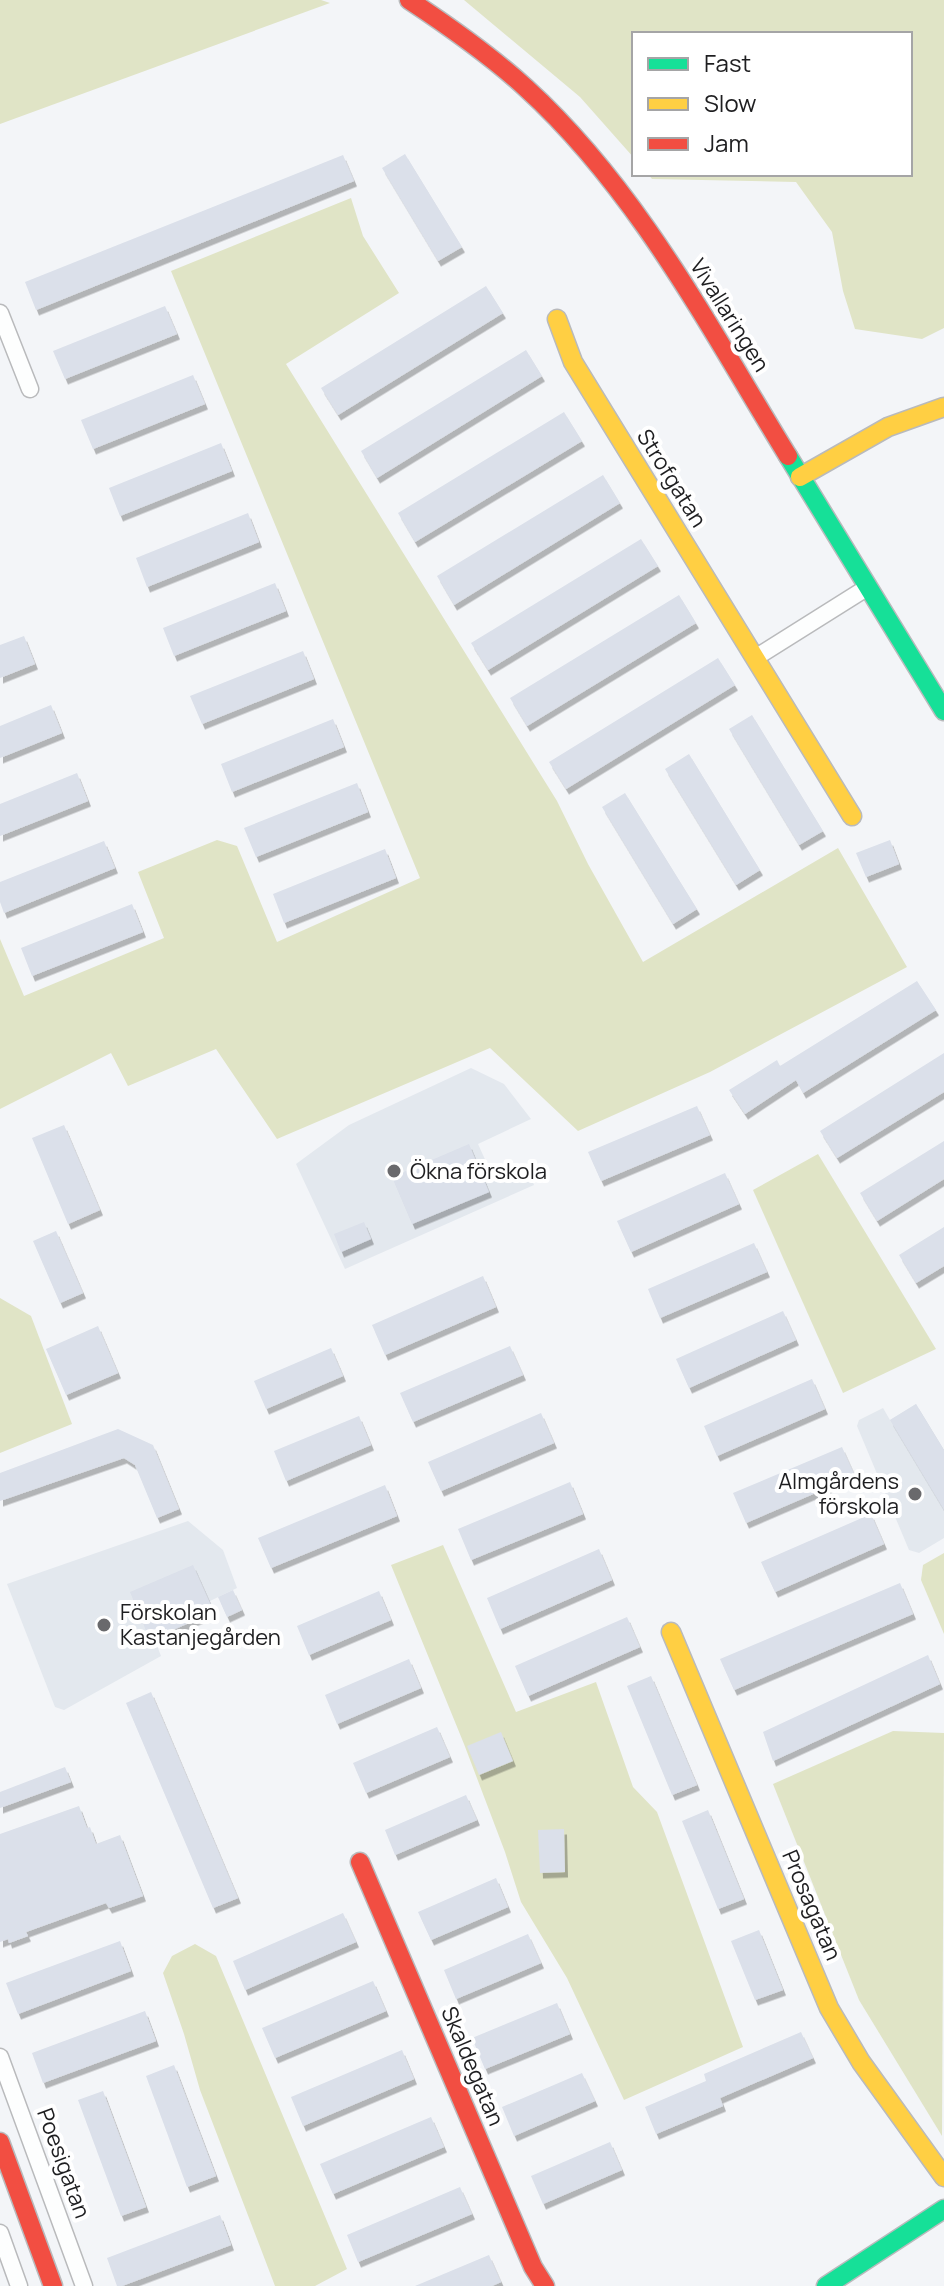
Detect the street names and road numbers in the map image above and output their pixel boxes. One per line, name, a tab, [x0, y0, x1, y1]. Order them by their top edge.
street label: Vivallaringen	[683, 253, 777, 377]
street label: Strofgatan	[630, 423, 714, 533]
street label: Prosagatan	[775, 1845, 849, 1965]
street label: Skaldegatan	[434, 2002, 512, 2130]
street label: Poesigatan	[30, 2104, 98, 2222]

